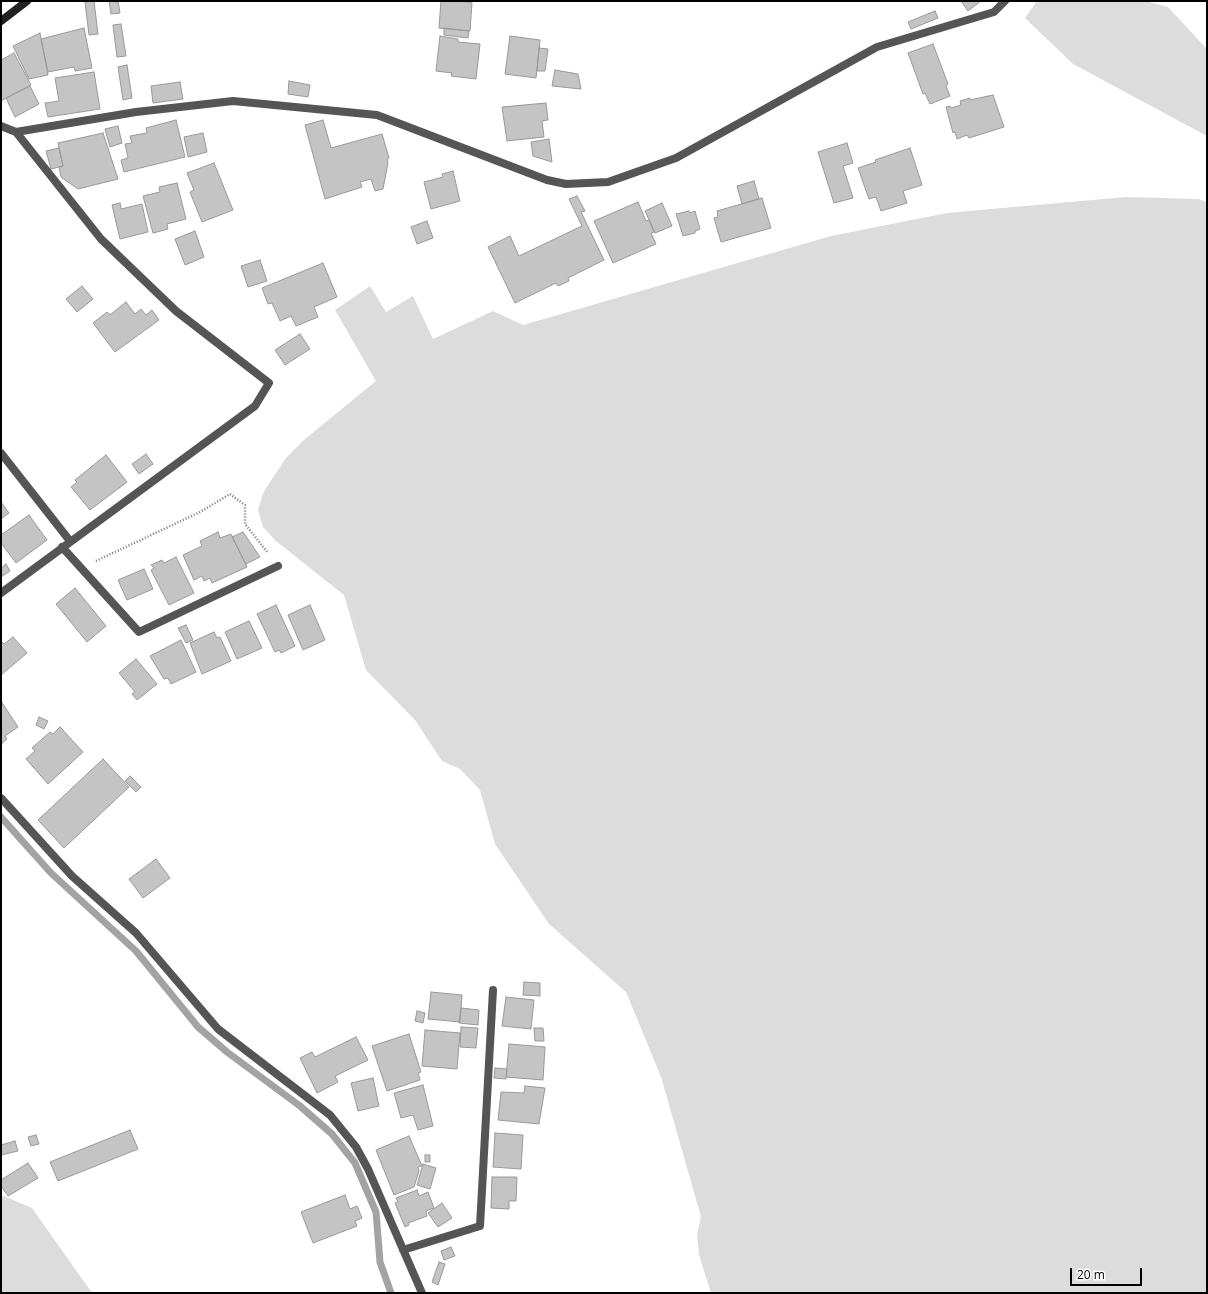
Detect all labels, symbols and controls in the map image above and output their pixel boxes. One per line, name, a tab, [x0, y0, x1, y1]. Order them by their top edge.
scale bar	[1072, 1260, 1144, 1286]
text: 20 m	[1077, 1266, 1105, 1283]

